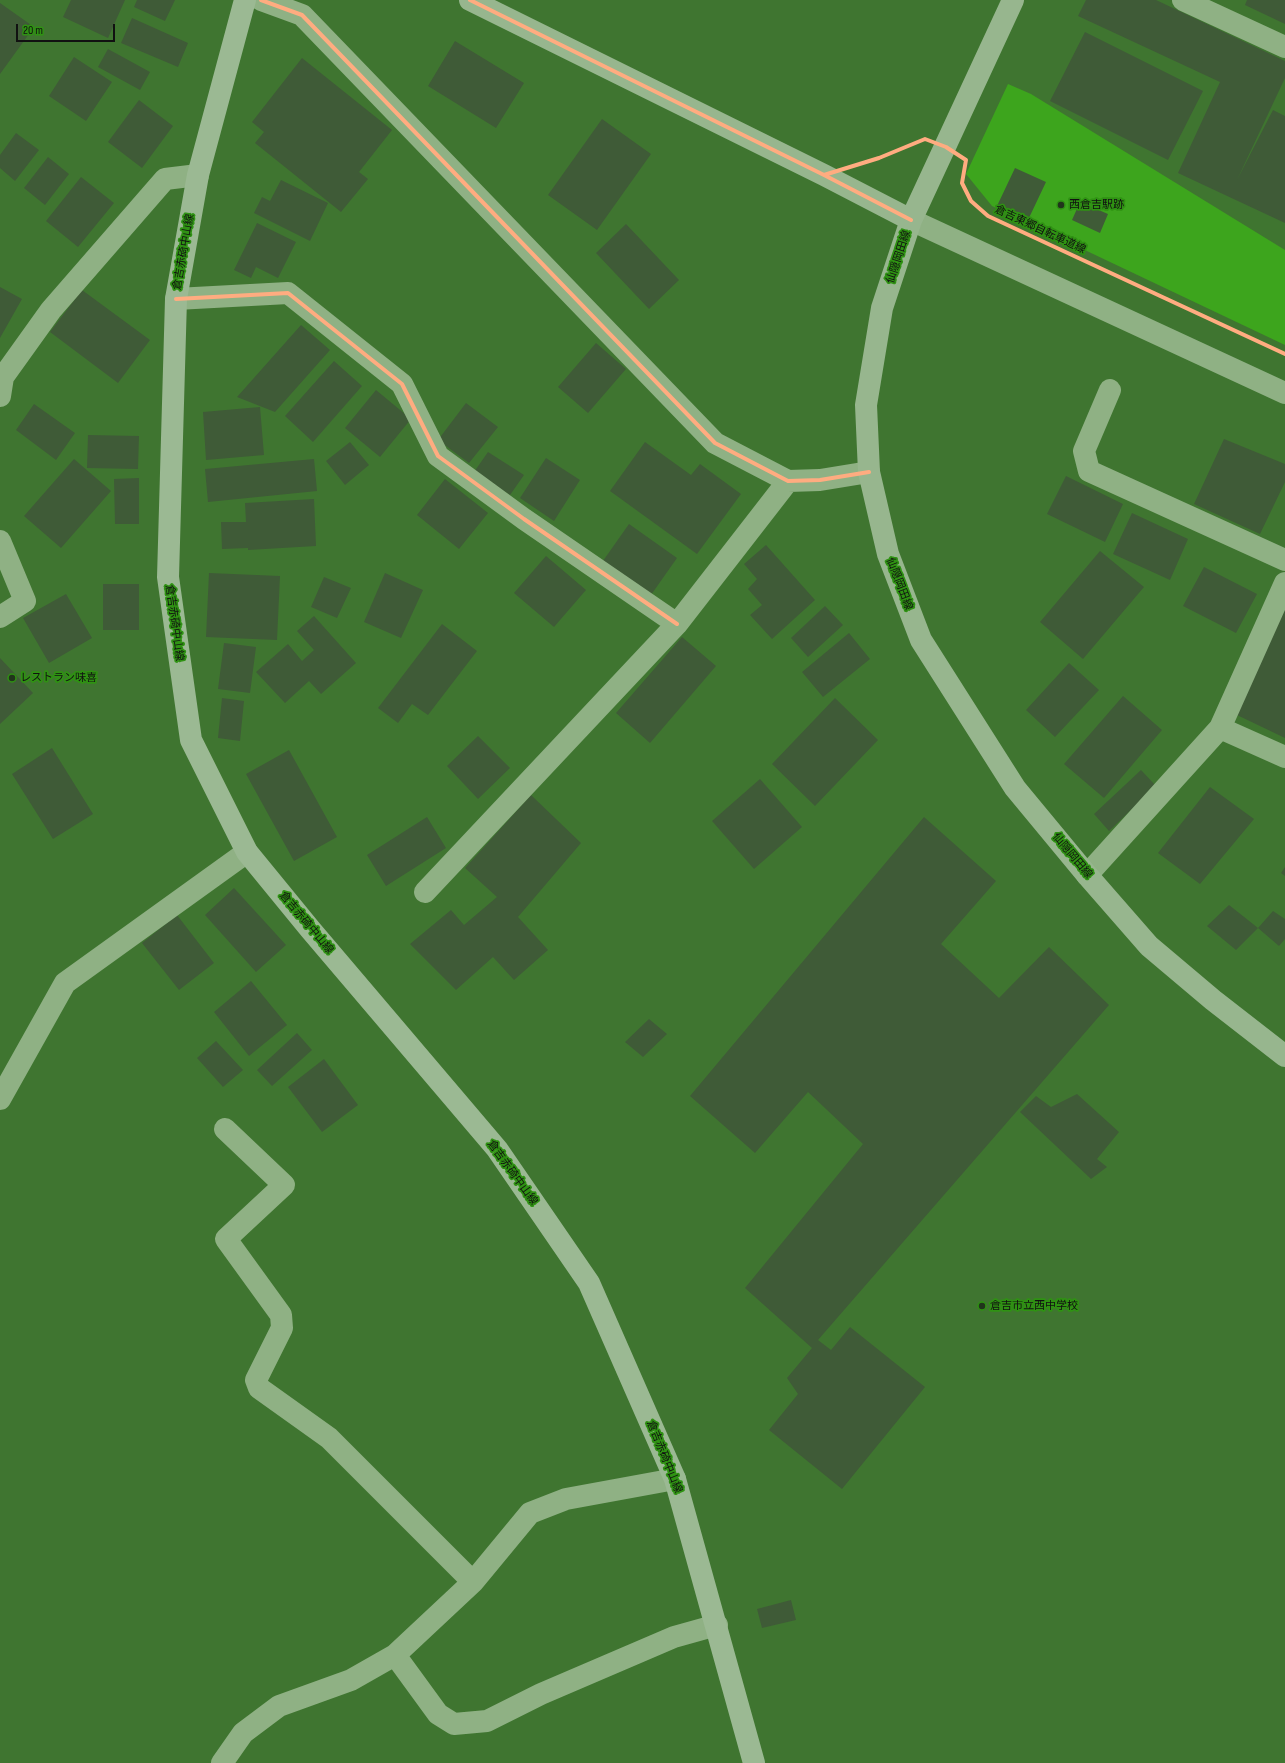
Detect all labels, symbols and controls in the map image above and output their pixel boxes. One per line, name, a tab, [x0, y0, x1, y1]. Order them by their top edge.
scale bar	[18, 16, 117, 42]
text: 20 m	[23, 23, 43, 38]
place label: 西倉吉駅跡	[1069, 198, 1124, 212]
marker: 西倉吉駅跡	[1056, 200, 1066, 210]
street label: 倉吉東郷自転車道線	[992, 203, 1088, 257]
street label: 倉吉赤碕中山線	[171, 213, 197, 291]
street label: 仙隠岡田線	[884, 229, 914, 285]
street label: 仙隠岡田線	[883, 556, 915, 612]
street label: 倉吉赤碕中山線	[162, 584, 186, 662]
place label: レストラン味喜	[20, 671, 97, 685]
marker: レストラン味喜	[7, 673, 17, 683]
street label: 仙隠岡田線	[1049, 831, 1095, 881]
street label: 倉吉赤碕中山線	[276, 889, 336, 957]
street label: 倉吉赤碕中山線	[484, 1138, 540, 1208]
place label: 倉吉市立西中学校	[990, 1299, 1078, 1313]
marker: 倉吉市立西中学校	[977, 1301, 987, 1311]
street label: 倉吉赤碕中山線	[643, 1419, 685, 1495]

